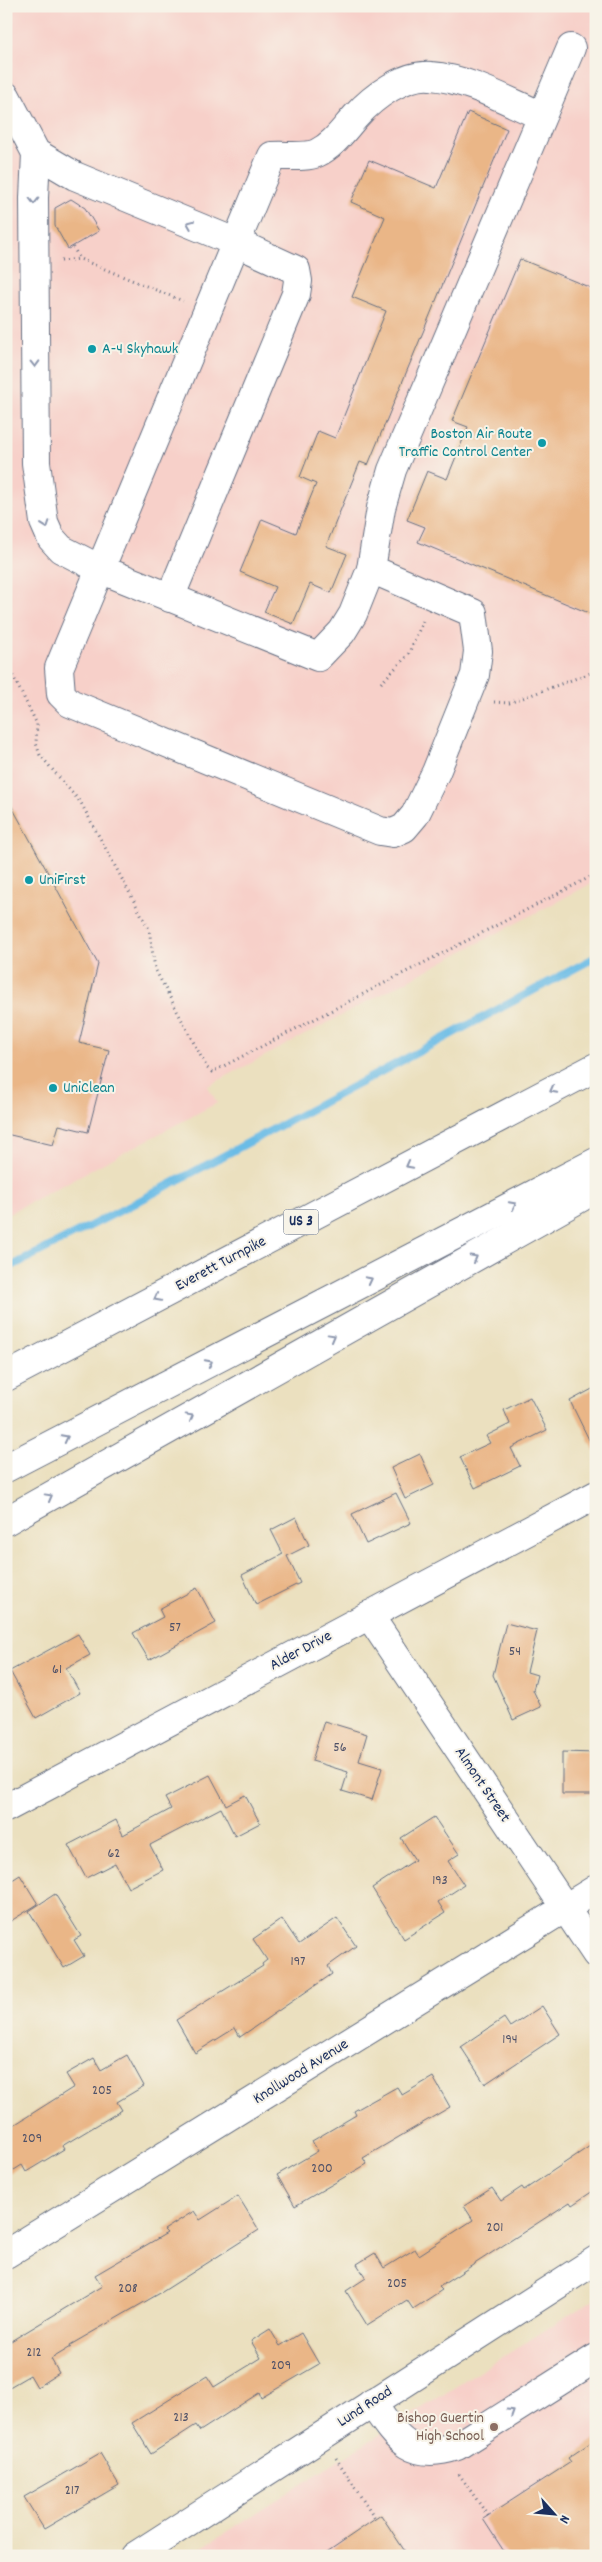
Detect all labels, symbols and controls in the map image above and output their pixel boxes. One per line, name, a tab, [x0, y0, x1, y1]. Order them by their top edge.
one-way arrow	[29, 198, 39, 206]
one-way arrow	[186, 220, 195, 230]
place label: A-4 Skyhawk	[102, 338, 178, 361]
marker: A-4 Skyhawk	[86, 343, 98, 355]
one-way arrow	[30, 360, 40, 368]
place label: Boston Air Route Traffic Control Center	[399, 423, 532, 464]
marker: Boston Air Route Traffic Control Center	[536, 437, 548, 449]
one-way arrow	[40, 520, 50, 529]
place label: UniFirst	[39, 869, 86, 892]
marker: UniFirst	[23, 874, 35, 886]
place label: UniClean	[63, 1077, 115, 1100]
marker: UniClean	[47, 1082, 59, 1094]
one-way arrow	[549, 1084, 558, 1094]
one-way arrow	[405, 1159, 414, 1169]
one-way arrow	[508, 1201, 517, 1211]
road number: US 3	[284, 1210, 318, 1234]
street label: Everett Turnpike	[171, 1230, 271, 1298]
one-way arrow	[468, 1254, 477, 1264]
one-way arrow	[364, 1276, 373, 1286]
one-way arrow	[153, 1292, 162, 1302]
one-way arrow	[327, 1334, 336, 1344]
one-way arrow	[204, 1359, 213, 1369]
one-way arrow	[185, 1413, 194, 1423]
one-way arrow	[60, 1434, 69, 1444]
one-way arrow	[43, 1493, 52, 1503]
house number: 57	[169, 1618, 181, 1638]
street label: Alder Drive	[266, 1625, 336, 1677]
house number: 54	[509, 1642, 521, 1662]
house number: 61	[52, 1660, 62, 1680]
house number: 56	[333, 1738, 347, 1758]
street label: Almont Street	[448, 1743, 516, 1827]
house number: 62	[108, 1844, 120, 1864]
house number: 193	[432, 1871, 448, 1891]
house number: 197	[291, 1952, 305, 1972]
house number: 194	[502, 2030, 518, 2050]
street label: Knollwood Avenue	[249, 2033, 353, 2111]
house number: 205	[92, 2081, 112, 2101]
house number: 209	[22, 2129, 42, 2149]
house number: 200	[311, 2159, 333, 2179]
house number: 201	[487, 2218, 503, 2238]
house number: 205	[387, 2274, 407, 2294]
house number: 208	[118, 2279, 138, 2299]
house number: 212	[26, 2343, 42, 2363]
house number: 209	[271, 2356, 291, 2376]
street label: Lund Road	[333, 2380, 397, 2434]
place label: Bishop Guertin High School	[397, 2407, 484, 2448]
house number: 213	[173, 2408, 189, 2428]
one-way arrow	[505, 2408, 514, 2418]
marker: Bishop Guertin High School	[488, 2421, 500, 2433]
house number: 217	[65, 2481, 79, 2501]
north arrow	[530, 2490, 580, 2540]
text: N	[553, 2511, 574, 2527]

